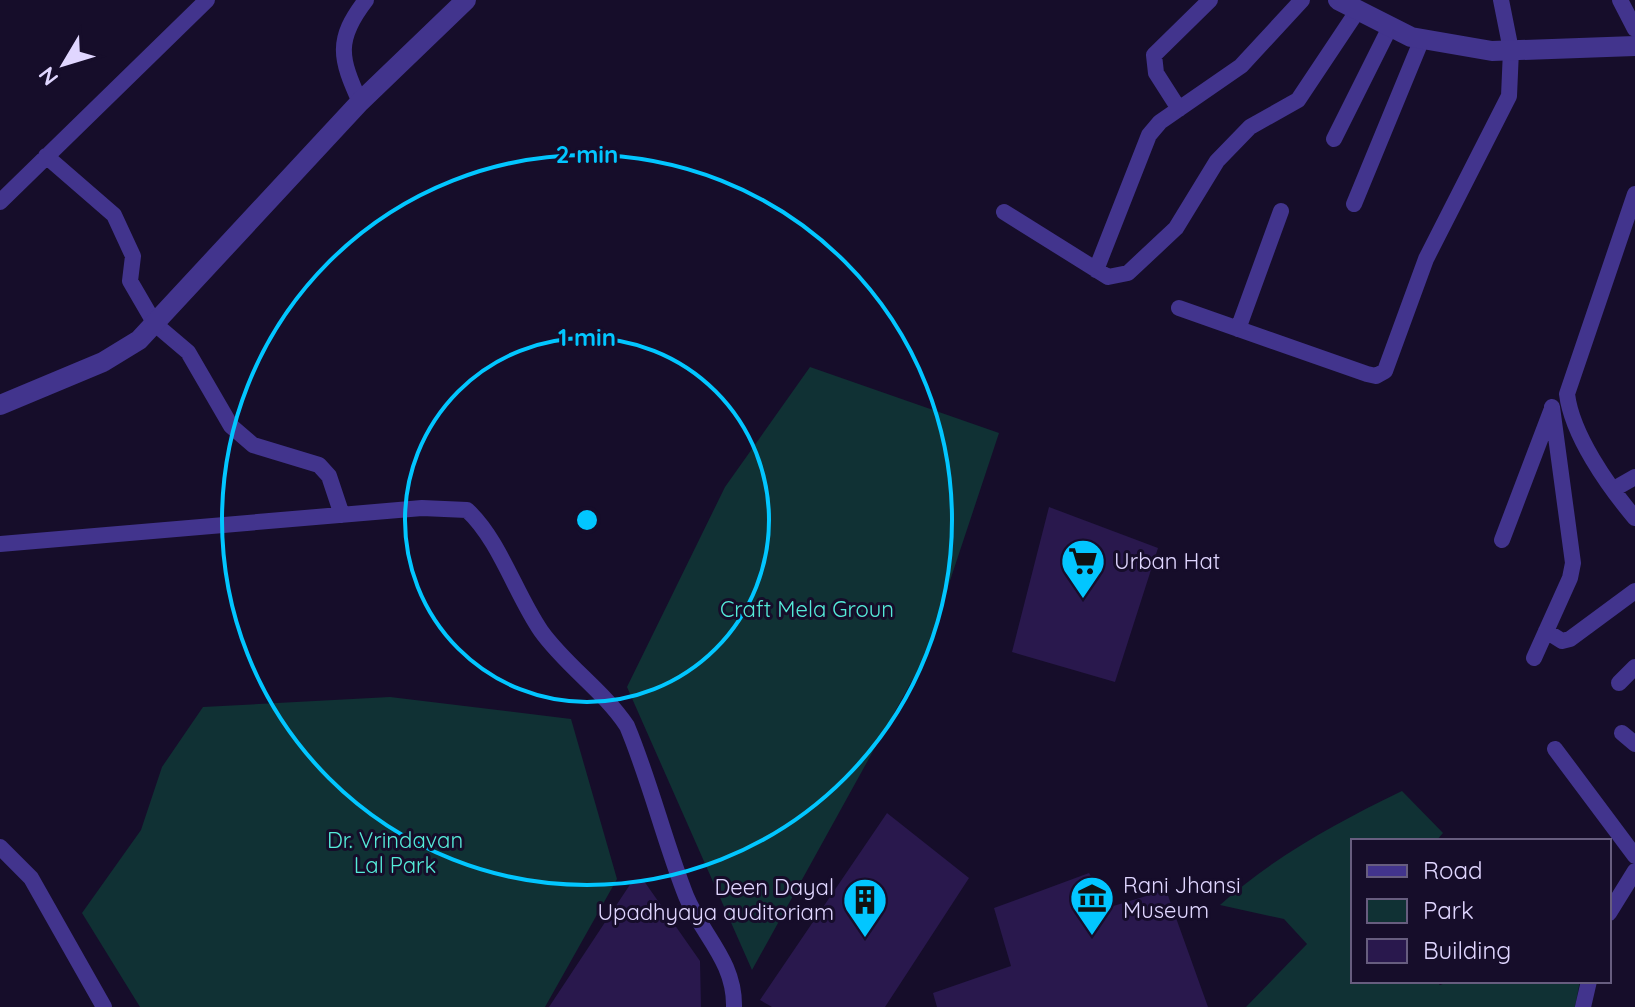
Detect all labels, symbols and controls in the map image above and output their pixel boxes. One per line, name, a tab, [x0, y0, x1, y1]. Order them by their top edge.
north arrow	[24, 24, 104, 104]
text: N	[32, 61, 64, 91]
text: 2 min	[556, 139, 618, 169]
text: 1 min	[558, 322, 616, 352]
centre of rings	[573, 506, 601, 534]
supermarket icon: Urban Hat	[1059, 537, 1107, 600]
place label: Urban Hat	[1114, 547, 1220, 575]
park label: Craft Mela Groun	[720, 595, 894, 623]
park label: Dr. Vrindavan Lal Park	[327, 826, 463, 879]
legend	[1351, 839, 1611, 983]
text: Road	[1423, 855, 1483, 885]
place label: Rani Jhansi Museum	[1123, 871, 1241, 924]
place label: Deen Dayal Upadhyaya auditoriam	[597, 873, 834, 926]
museum icon: Rani Jhansi Museum	[1068, 874, 1116, 937]
building icon: Deen Dayal Upadhyaya auditoriam	[841, 876, 889, 939]
text: Park	[1423, 895, 1474, 925]
text: Building	[1423, 935, 1511, 965]

